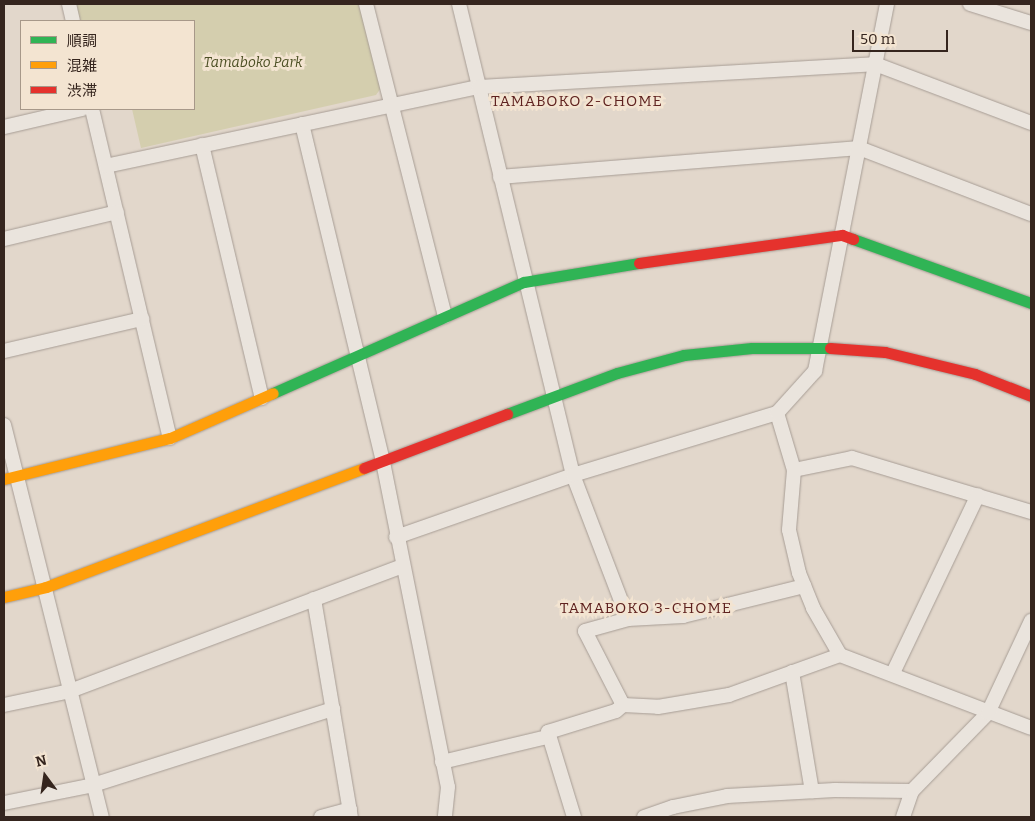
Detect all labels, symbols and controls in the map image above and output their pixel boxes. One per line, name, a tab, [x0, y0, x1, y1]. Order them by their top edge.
legend	[20, 20, 195, 110]
scale bar	[855, 20, 951, 52]
text: 50 m	[860, 30, 895, 48]
text: 順調	[67, 32, 97, 50]
park label: Tamaboko Park	[203, 55, 303, 71]
text: 混雑	[67, 57, 97, 75]
text: 渋滞	[67, 82, 97, 100]
district label: TAMABOKO 2-CHOME	[489, 93, 665, 111]
district label: TAMABOKO 3-CHOME	[558, 600, 734, 618]
north arrow	[20, 751, 70, 801]
text: N	[34, 751, 49, 771]

